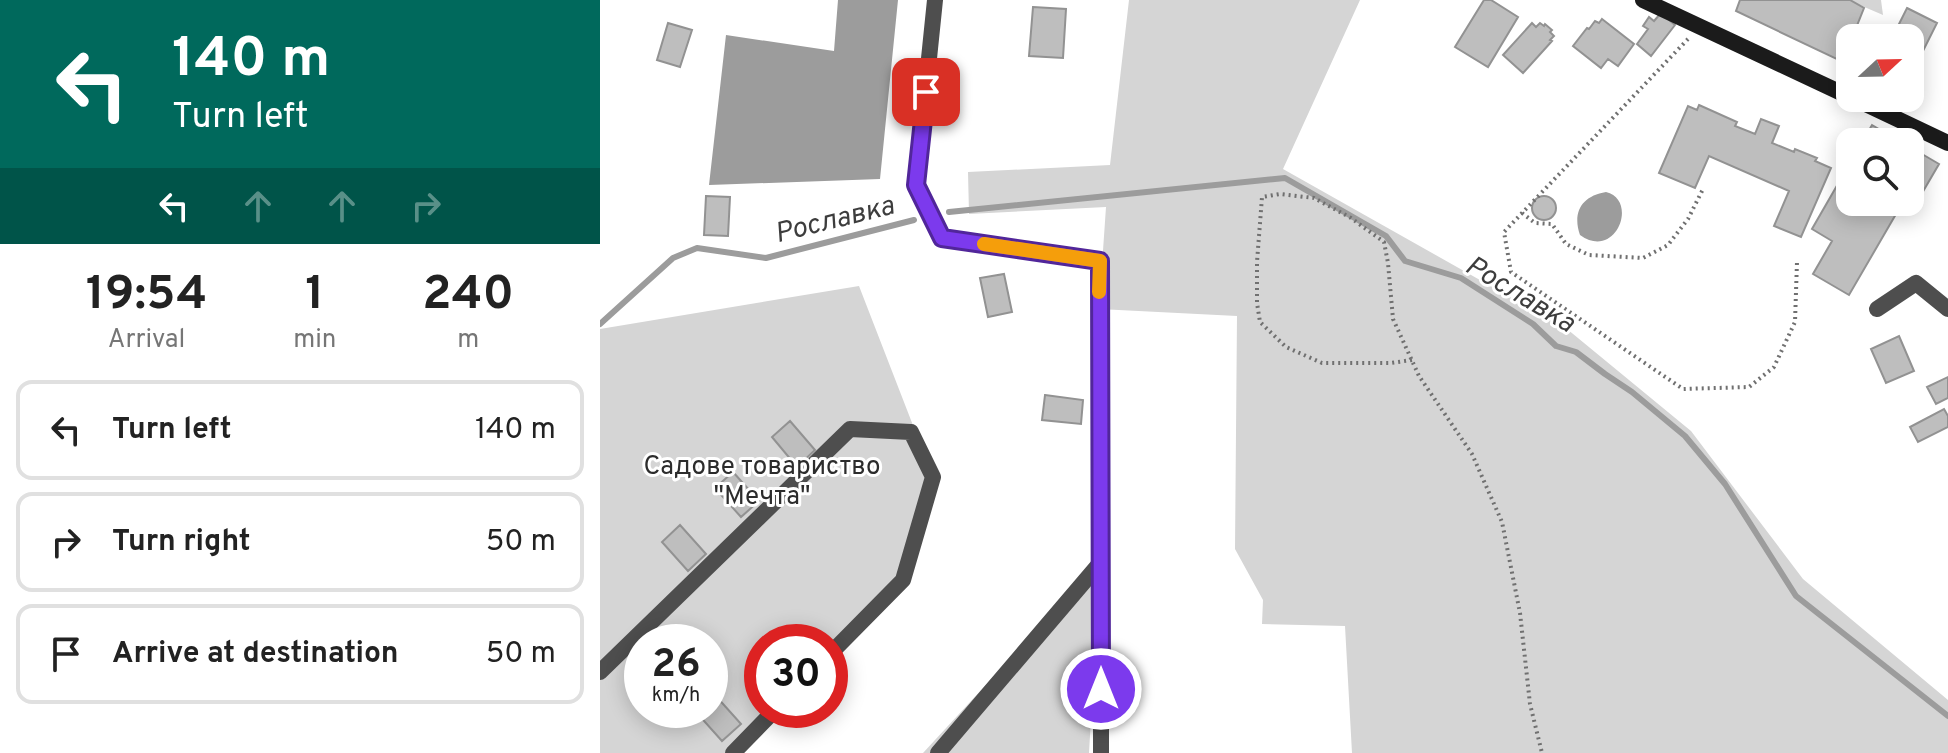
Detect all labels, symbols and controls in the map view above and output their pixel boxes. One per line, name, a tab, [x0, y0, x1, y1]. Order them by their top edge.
north arrow	[1836, 24, 1924, 112]
map controls	[1836, 24, 1924, 216]
text: 140 m	[172, 26, 330, 96]
icon: left	[40, 32, 144, 136]
pin	[892, 58, 960, 126]
icon: arrive	[904, 70, 948, 114]
text: Turn left	[172, 95, 309, 141]
button: search	[1836, 128, 1924, 216]
icon: left	[152, 184, 196, 228]
icon: ahead	[236, 184, 280, 228]
icon: ahead	[320, 184, 364, 228]
icon: right	[404, 184, 448, 228]
water label: Рославка	[771, 189, 899, 253]
water label: Рославка	[1458, 249, 1581, 343]
text: 19:54	[86, 266, 207, 326]
text: 1	[305, 266, 324, 326]
text: 240	[422, 266, 514, 326]
text: Arrival	[108, 324, 185, 357]
text: min	[293, 324, 336, 357]
text: m	[457, 324, 479, 357]
icon: left	[44, 408, 88, 452]
text: Turn left	[112, 412, 232, 449]
text: 140 m	[475, 412, 556, 449]
park label: Садове товариство "Мечта"	[644, 451, 880, 514]
icon: right	[44, 520, 88, 564]
text: Turn right	[112, 524, 250, 561]
text: 50 m	[486, 524, 556, 561]
speed limit sign: 30	[744, 624, 848, 728]
icon: arrive	[44, 632, 88, 676]
text: Arrive at destination	[112, 636, 398, 673]
text: 50 m	[486, 636, 556, 673]
text: 26	[651, 641, 701, 691]
position arrow	[1059, 647, 1143, 731]
text: km/h	[652, 683, 700, 709]

